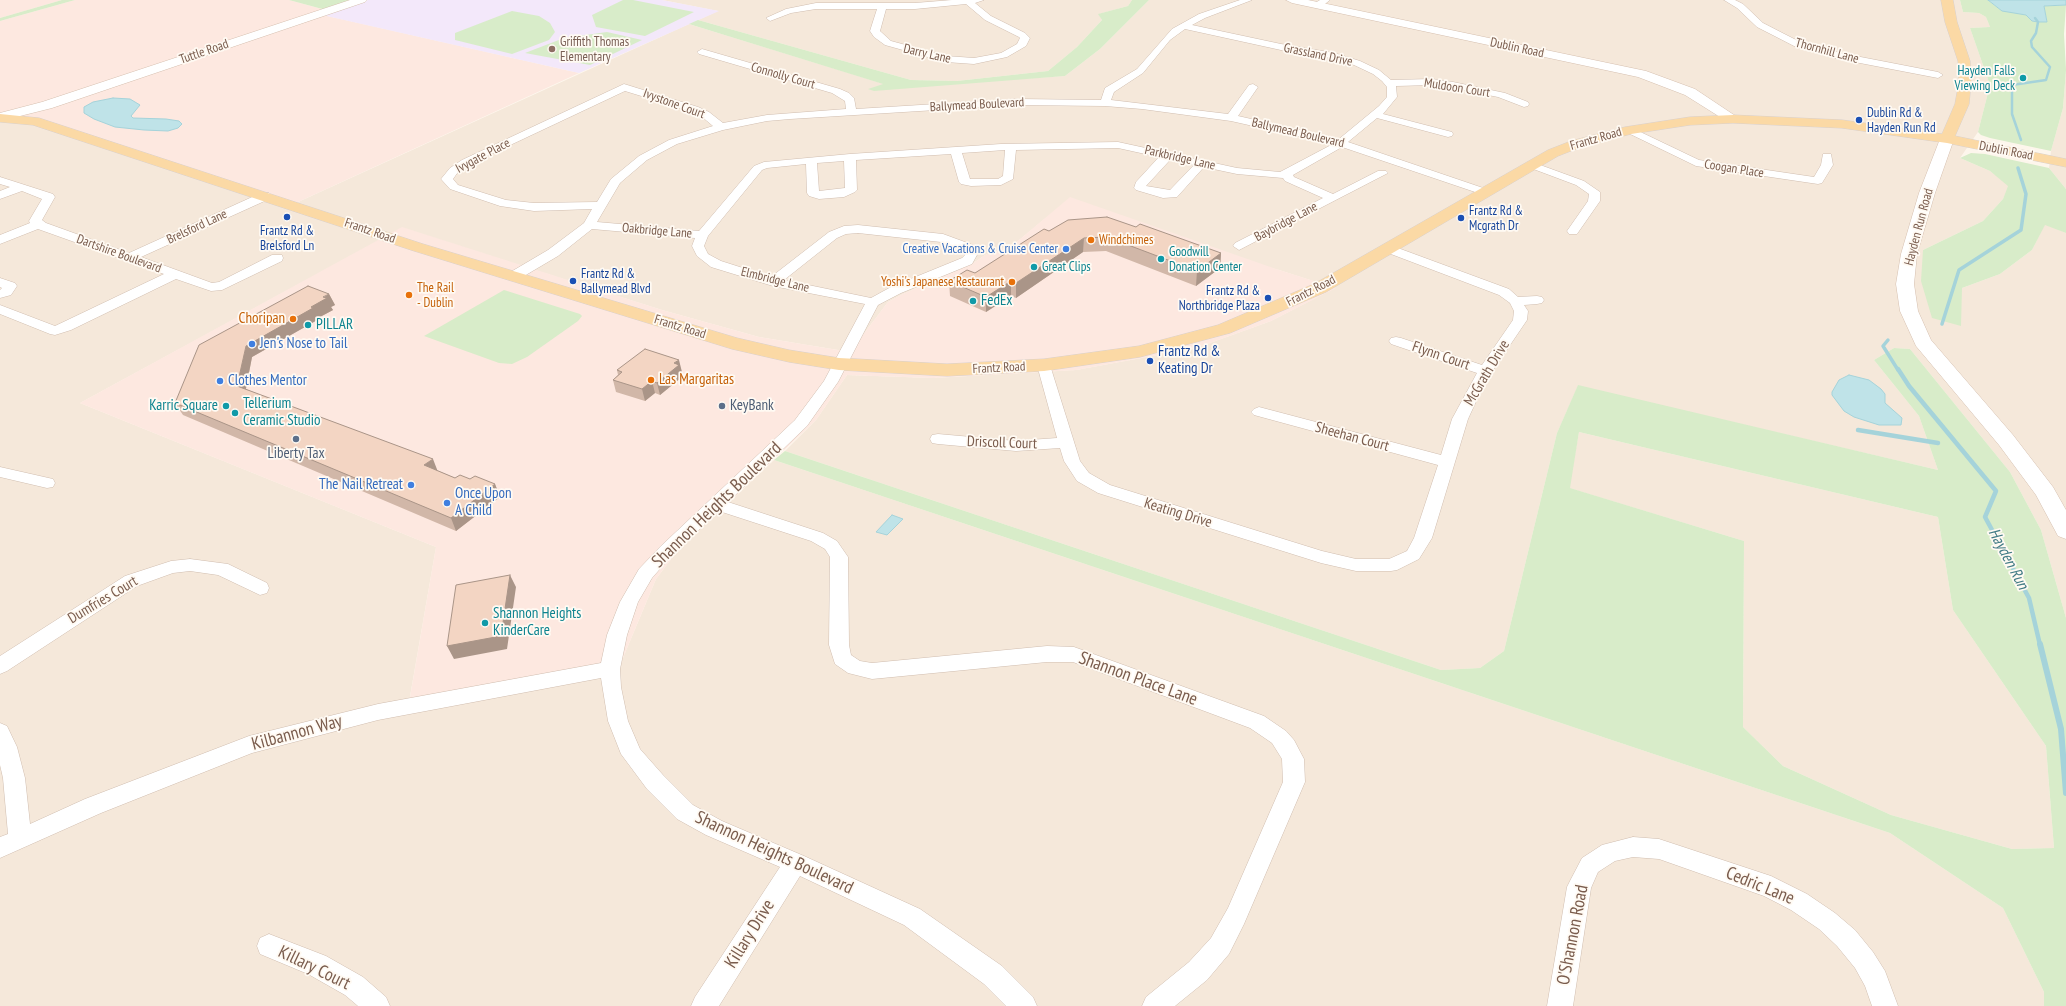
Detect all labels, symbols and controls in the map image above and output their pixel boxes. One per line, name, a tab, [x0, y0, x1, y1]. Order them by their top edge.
place label: Griffith Thomas Elementary	[560, 34, 629, 65]
street label: Dublin Road	[1489, 35, 1545, 61]
street label: Thornhill Lane	[1793, 35, 1861, 67]
street label: Tuttle Road	[177, 36, 231, 68]
street label: Grassland Drive	[1282, 40, 1354, 70]
street label: Darry Lane	[902, 41, 952, 67]
marker: Griffith Thomas Elementary	[547, 44, 557, 54]
street label: Connolly Court	[749, 59, 817, 93]
place label: Hayden Falls Viewing Deck	[1955, 63, 2015, 94]
marker: Hayden Falls Viewing Deck	[2018, 73, 2028, 83]
street label: Muldoon Court	[1423, 75, 1491, 101]
street label: Ivystone Court	[641, 86, 707, 122]
street label: Ballymead Boulevard	[929, 95, 1025, 115]
place label: Dublin Rd & Hayden Run Rd	[1867, 105, 1936, 136]
street label: Ballymead Boulevard	[1250, 115, 1346, 151]
marker: Dublin Rd & Hayden Run Rd	[1854, 115, 1864, 125]
street label: Frantz Road	[1568, 124, 1624, 154]
street label: Ivygate Place	[453, 135, 513, 177]
street label: Dublin Road	[1978, 138, 2034, 164]
street label: Parkbridge Lane	[1143, 142, 1217, 174]
street label: Coogan Place	[1703, 157, 1765, 181]
street label: Hayden Run Road	[1901, 187, 1937, 267]
street label: Baybridge Lane	[1252, 199, 1320, 245]
place label: Frantz Rd & Mcgrath Dr	[1469, 203, 1523, 234]
street label: Brelsford Lane	[164, 206, 230, 248]
marker: Frantz Rd & Brelsford Ln	[282, 212, 292, 222]
marker: Frantz Rd & Mcgrath Dr	[1456, 213, 1466, 223]
street label: Frantz Road	[342, 215, 398, 247]
street label: Oakbridge Lane	[621, 220, 693, 242]
place label: Frantz Rd & Brelsford Ln	[260, 223, 314, 254]
street label: Dartshire Boulevard	[74, 231, 164, 277]
place label: Windchimes	[1099, 232, 1153, 248]
marker: Windchimes	[1086, 235, 1096, 245]
place label: Creative Vacations & Cruise Center	[902, 241, 1058, 257]
marker: Creative Vacations & Cruise Center	[1061, 244, 1071, 254]
place label: Goodwill Donation Center	[1169, 244, 1242, 275]
marker: Goodwill Donation Center	[1156, 254, 1166, 264]
place label: Great Clips	[1042, 259, 1091, 275]
marker: Great Clips	[1029, 262, 1039, 272]
street label: Elmbridge Lane	[739, 264, 811, 296]
place label: Frantz Rd & Ballymead Blvd	[581, 266, 651, 297]
street label: Frantz Road	[1284, 272, 1338, 310]
place label: Yoshi's Japanese Restaurant	[881, 274, 1004, 290]
marker: Frantz Rd & Ballymead Blvd	[568, 276, 578, 286]
marker: Yoshi's Japanese Restaurant	[1007, 277, 1017, 287]
place label: The Rail - Dublin	[417, 280, 454, 311]
place label: Frantz Rd & Northbridge Plaza	[1179, 283, 1260, 314]
marker: The Rail - Dublin	[404, 290, 414, 300]
place label: FedEx	[981, 292, 1012, 310]
marker: Frantz Rd & Northbridge Plaza	[1263, 293, 1273, 303]
marker: FedEx	[968, 296, 978, 306]
place label: Choripan	[239, 310, 285, 328]
street label: Frantz Road	[652, 312, 708, 342]
marker: Choripan	[288, 314, 298, 324]
place label: PILLAR	[316, 316, 353, 334]
marker: PILLAR	[303, 320, 313, 330]
place label: Jen's Nose to Tail	[260, 335, 347, 353]
street label: McGrath Drive	[1460, 337, 1514, 409]
street label: Flynn Court	[1410, 338, 1472, 374]
marker: Jen's Nose to Tail	[247, 339, 257, 349]
place label: Frantz Rd & Keating Dr	[1158, 343, 1220, 378]
marker: Frantz Rd & Keating Dr	[1145, 356, 1155, 366]
street label: Frantz Road	[972, 359, 1026, 377]
place label: Las Margaritas	[659, 371, 734, 389]
place label: Clothes Mentor	[228, 372, 307, 390]
marker: Las Margaritas	[646, 375, 656, 385]
marker: Clothes Mentor	[215, 376, 225, 386]
place label: Tellerium Ceramic Studio	[243, 395, 321, 430]
place label: Karric Square	[149, 397, 218, 415]
place label: KeyBank	[730, 397, 774, 415]
marker: Karric Square	[221, 401, 231, 411]
marker: KeyBank	[717, 401, 727, 411]
marker: Tellerium Ceramic Studio	[230, 408, 240, 418]
street label: Sheehan Court	[1313, 419, 1391, 455]
street label: Driscoll Court	[967, 433, 1037, 453]
marker: Liberty Tax	[291, 434, 301, 444]
street label: Shannon Heights Boulevard	[648, 438, 786, 572]
place label: Liberty Tax	[267, 445, 325, 463]
place label: The Nail Retreat	[319, 476, 403, 494]
marker: The Nail Retreat	[406, 480, 416, 490]
place label: Once Upon A Child	[455, 485, 512, 520]
street label: Keating Drive	[1142, 494, 1214, 532]
marker: Once Upon A Child	[442, 498, 452, 508]
water label: Hayden Run	[1984, 525, 2032, 593]
street label: Dumfries Court	[65, 572, 141, 628]
place label: Shannon Heights KinderCare	[493, 605, 581, 640]
marker: Shannon Heights KinderCare	[480, 618, 490, 628]
street label: Shannon Place Lane	[1076, 648, 1200, 710]
street label: Kilbannon Way	[249, 711, 345, 755]
street label: Shannon Heights Boulevard	[692, 807, 856, 899]
street label: Cedric Lane	[1723, 863, 1797, 909]
street label: O'Shannon Road	[1553, 883, 1593, 987]
street label: Killary Drive	[721, 896, 779, 972]
street label: Killary Court	[274, 941, 354, 995]

